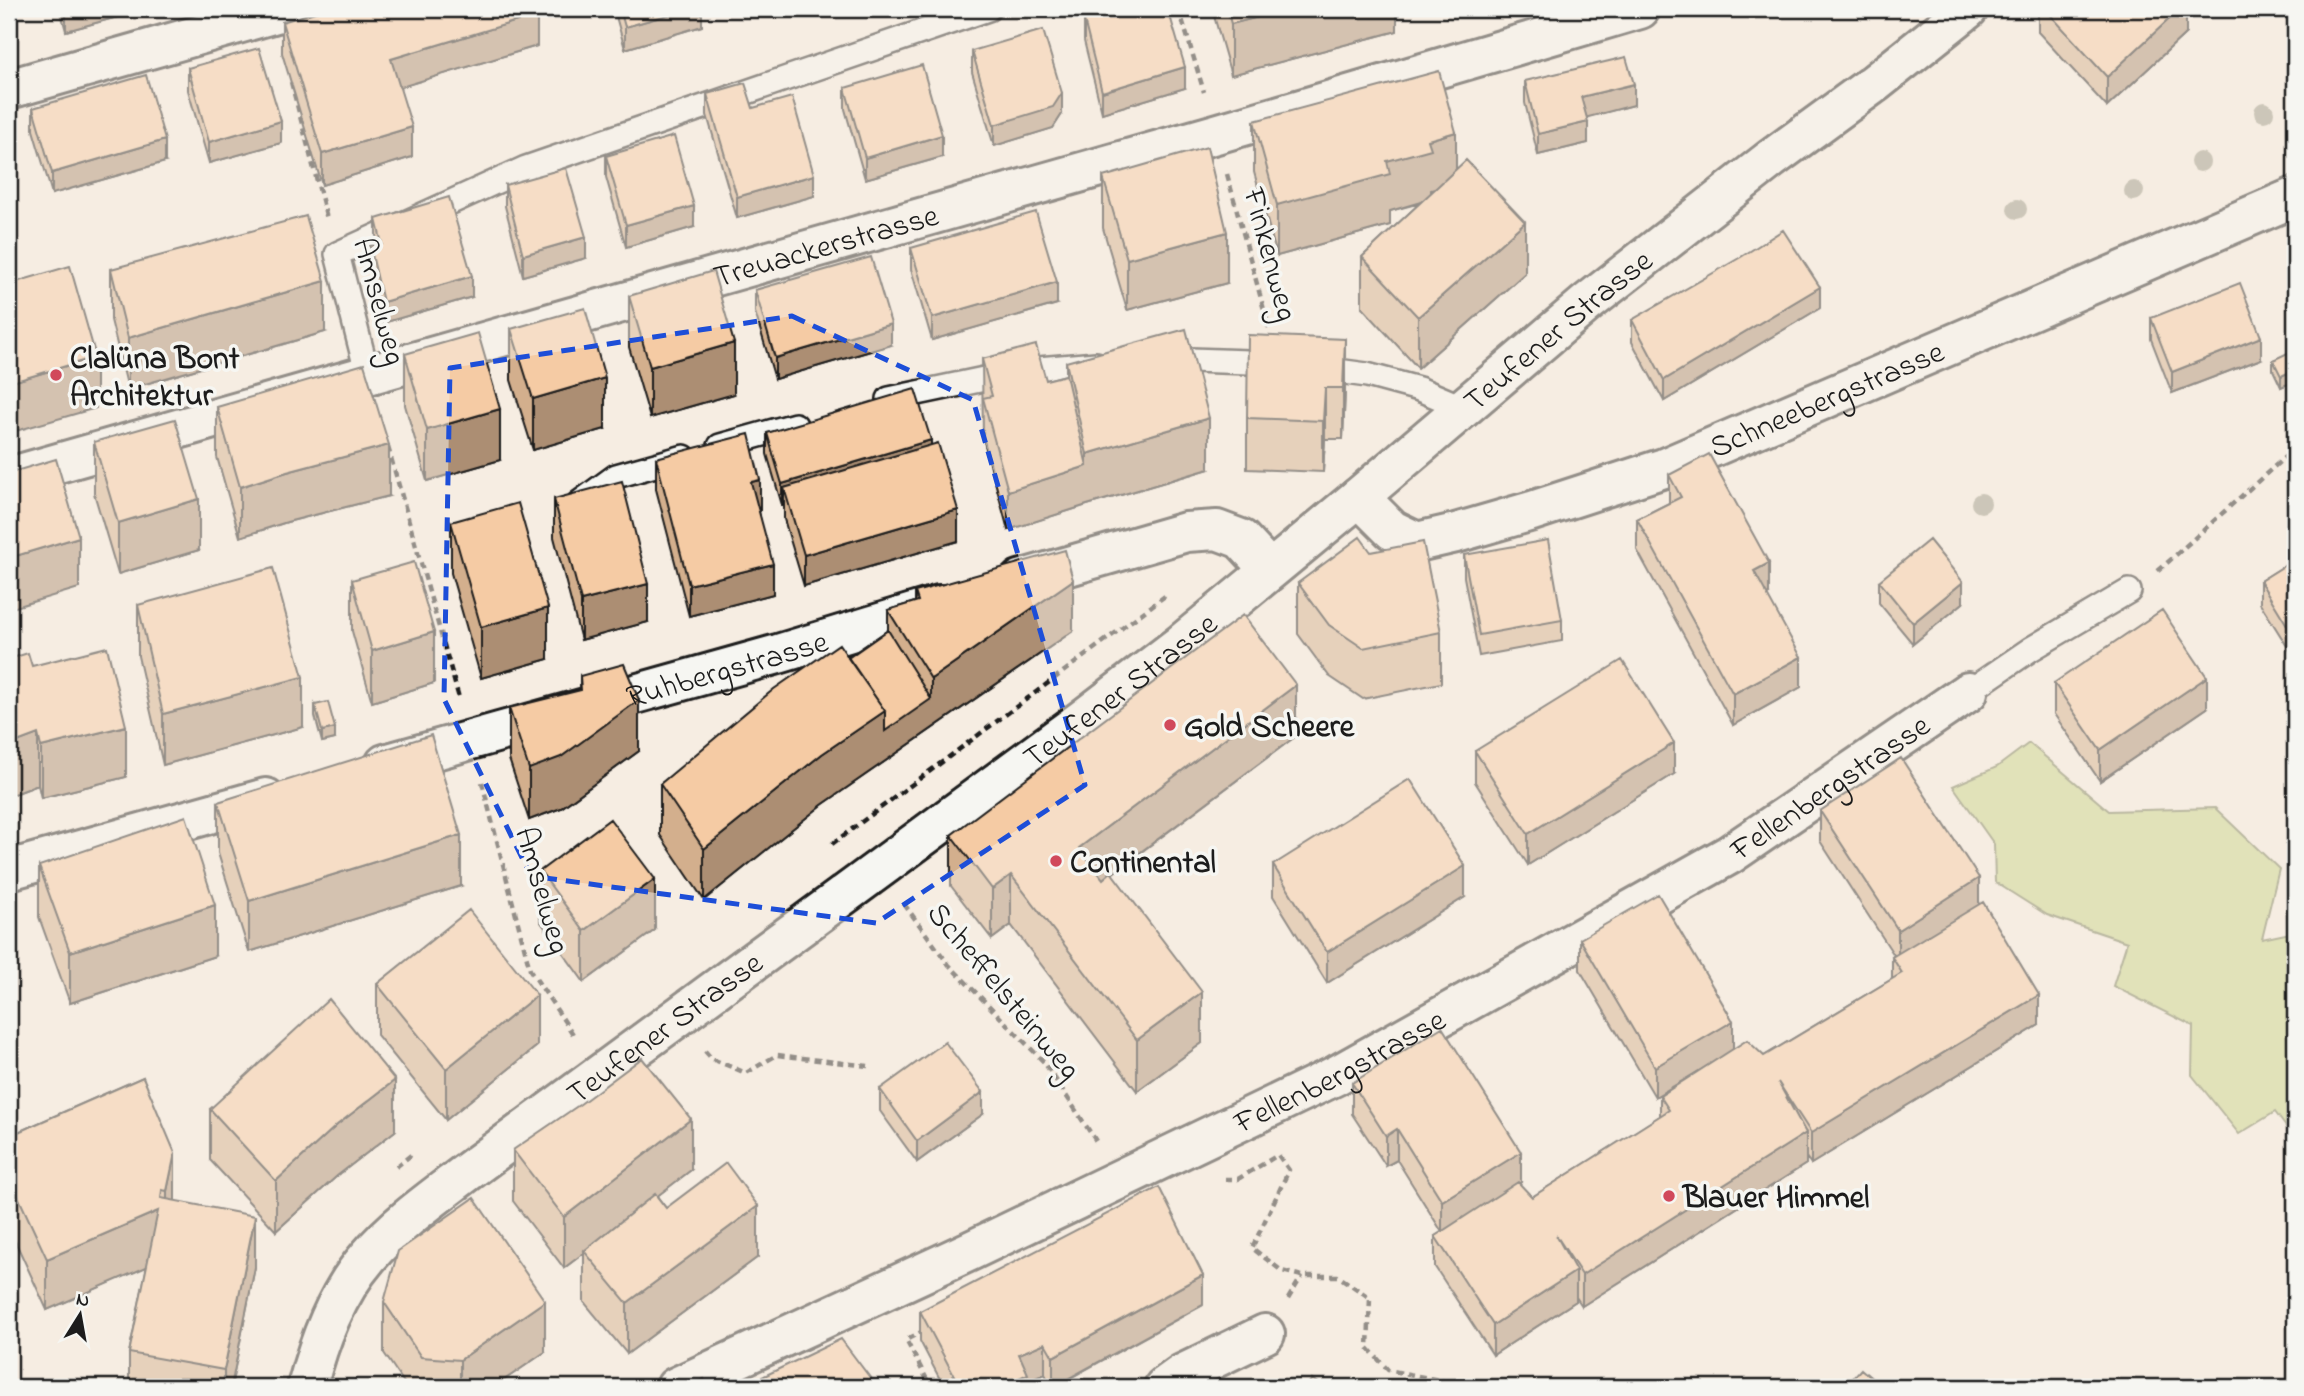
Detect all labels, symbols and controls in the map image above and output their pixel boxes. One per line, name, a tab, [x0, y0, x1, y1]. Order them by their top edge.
street label: Finkenweg	[1228, 182, 1309, 327]
street label: Treuackerstrasse	[709, 194, 945, 303]
street label: Amselweg	[338, 233, 417, 371]
street label: Teufener Strasse	[1455, 239, 1665, 425]
street label: Schneebergstrasse	[1703, 330, 1953, 473]
place label: Clalüna Bont Architektur	[70, 337, 240, 421]
marker: Clalüna Bont Architektur	[48, 367, 64, 383]
street label: Teufener Strasse	[1015, 603, 1230, 782]
street label: Ruhbergstrasse	[621, 620, 835, 722]
street label: Fellenbergstrasse	[1721, 704, 1941, 875]
place label: Gold Scheere	[1184, 705, 1356, 752]
marker: Gold Scheere	[1162, 717, 1178, 733]
street label: Amselweg	[500, 822, 581, 960]
place label: Continental	[1070, 841, 1216, 888]
marker: Continental	[1048, 853, 1064, 869]
street label: Scheffelsteinweg	[914, 893, 1091, 1091]
street label: Teufener Strasse	[558, 942, 775, 1118]
street label: Fellenbergstrasse	[1226, 998, 1456, 1148]
place label: Blauer Himmel	[1681, 1176, 1869, 1223]
marker: Blauer Himmel	[1661, 1188, 1677, 1204]
north arrow	[46, 1280, 116, 1350]
text: N	[74, 1286, 92, 1315]

